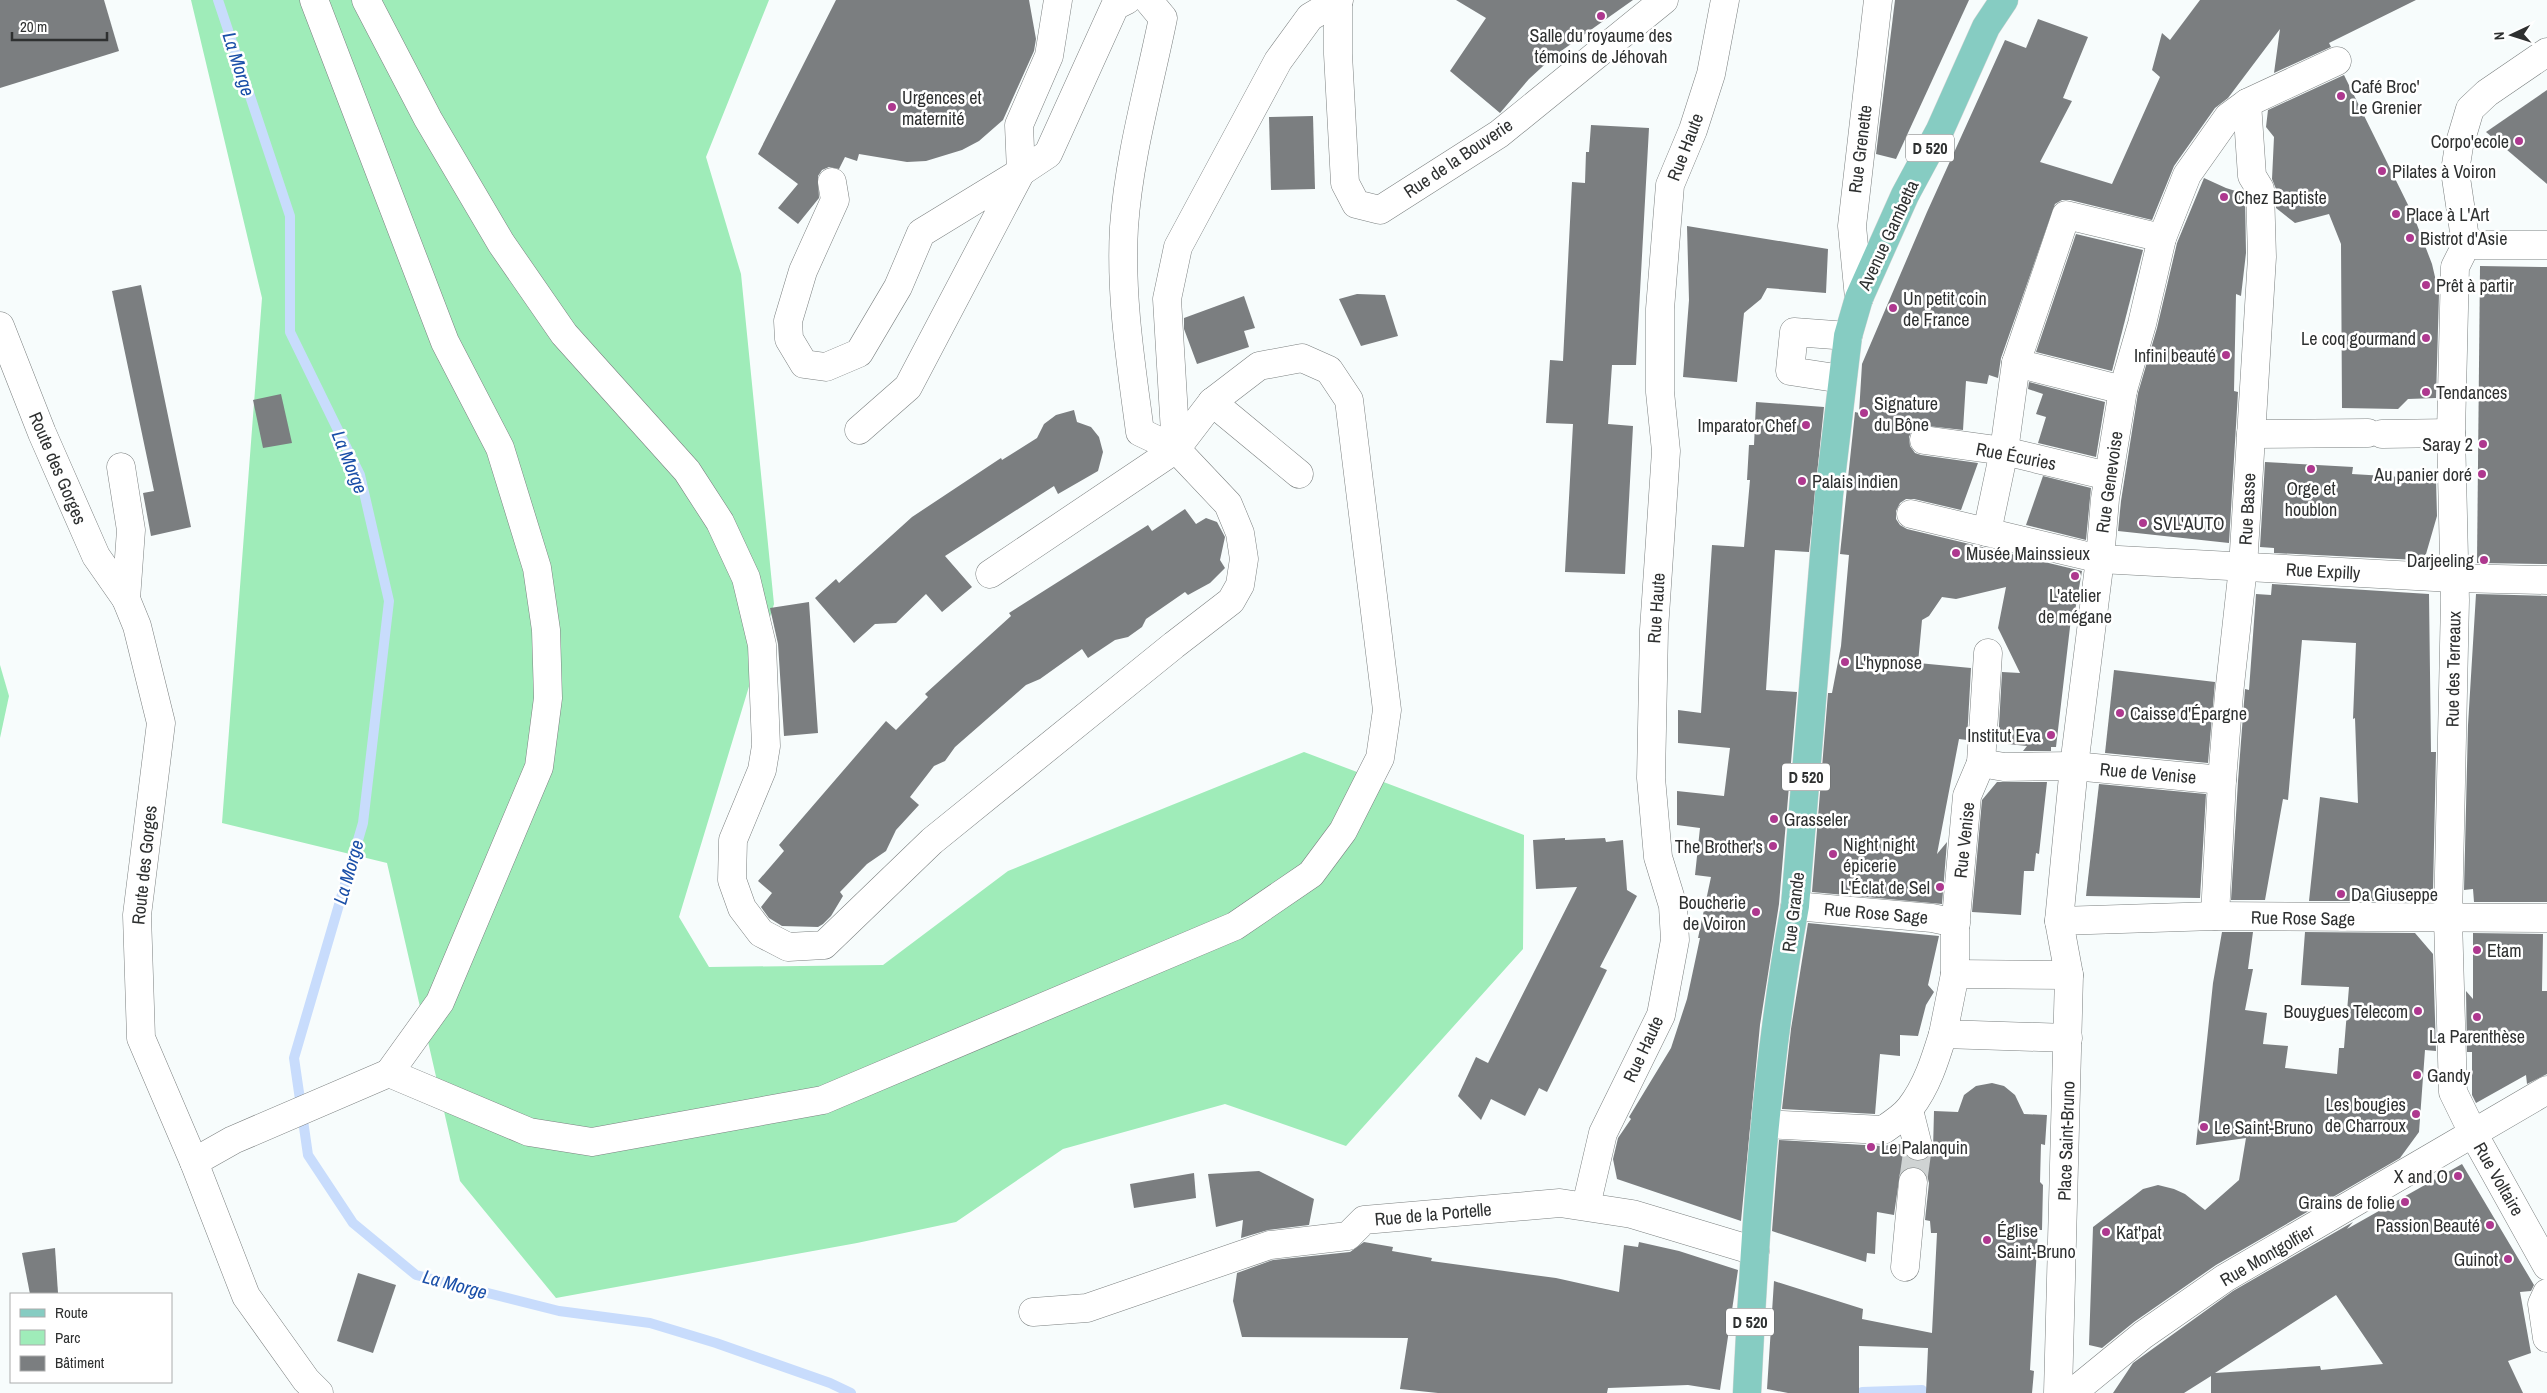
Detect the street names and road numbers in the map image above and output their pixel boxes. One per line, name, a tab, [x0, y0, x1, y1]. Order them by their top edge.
street label: Rue Grenette	[1842, 103, 1878, 195]
street label: Rue Haute	[1661, 110, 1709, 184]
street label: Rue de la Bouverie	[1399, 112, 1517, 204]
road number: D 520	[1906, 134, 1954, 162]
street label: Avenue Gambetta	[1851, 176, 1924, 295]
street label: Route des Gorges	[23, 408, 93, 528]
street label: Rue Genevoise	[2089, 429, 2129, 535]
street label: Rue Écuries	[1974, 436, 2058, 476]
street label: Rue Basse	[2233, 472, 2261, 546]
street label: Rue Expilly	[2285, 557, 2362, 585]
street label: Rue Haute	[1641, 572, 1671, 644]
street label: Rue des Terreaux	[2439, 610, 2467, 727]
street label: Rue de Venise	[2099, 756, 2197, 790]
road number: D 520	[1782, 764, 1830, 790]
street label: Rue Venise	[1948, 801, 1980, 879]
street label: Route des Gorges	[125, 804, 163, 926]
street label: Rue Grande	[1776, 871, 1810, 953]
street label: Rue Rose Sage	[1823, 896, 1929, 930]
street label: Rue Rose Sage	[2251, 905, 2355, 931]
street label: Rue Haute	[1617, 1012, 1669, 1086]
street label: Place Saint-Bruno	[2051, 1081, 2081, 1201]
street label: Rue Voltaire	[2468, 1138, 2530, 1220]
street label: Rue de la Portelle	[1373, 1196, 1493, 1232]
street label: Rue Montgolfier	[2215, 1218, 2319, 1292]
road number: D 520	[1726, 1308, 1774, 1335]

